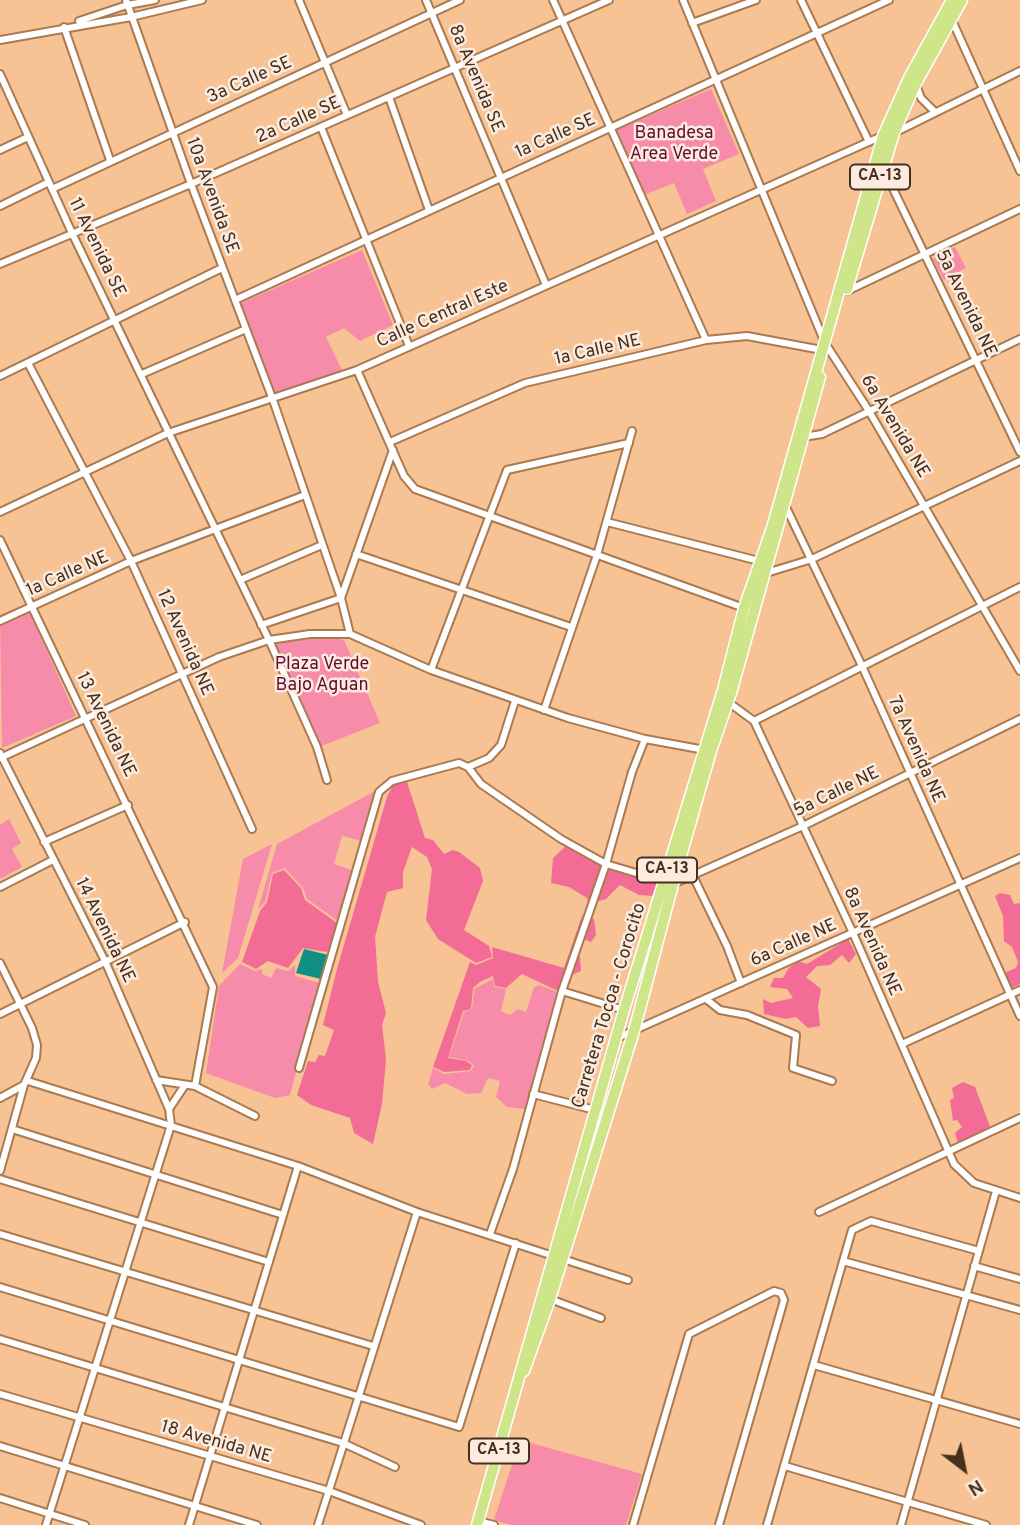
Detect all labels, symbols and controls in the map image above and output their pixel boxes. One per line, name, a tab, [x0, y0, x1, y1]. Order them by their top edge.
street label: 8a Avenida SE	[443, 22, 507, 136]
street label: 3a Calle SE	[204, 53, 296, 109]
street label: 2a Calle SE	[253, 93, 345, 149]
street label: 1a Calle SE	[512, 110, 600, 164]
park label: Banadesa Area Verde	[630, 123, 718, 166]
street label: 10a Avenida SE	[180, 135, 242, 257]
road number: CA-13	[850, 164, 910, 190]
street label: 11 Avenida SE	[63, 195, 129, 301]
street label: 5a Avenida NE	[930, 247, 1000, 361]
street label: Calle Central Este	[374, 276, 512, 354]
street label: 1a Calle NE	[553, 331, 643, 371]
street label: 6a Avenida NE	[855, 371, 933, 483]
street label: 1a Calle NE	[24, 547, 112, 603]
street label: 12 Avenida NE	[151, 586, 217, 700]
park label: Plaza Verde Bajo Aguan	[275, 654, 369, 696]
street label: 13 Avenida NE	[70, 669, 140, 781]
street label: 7a Avenida NE	[882, 693, 948, 807]
street label: 5a Calle NE	[791, 763, 883, 823]
road number: CA-13	[637, 858, 697, 883]
street label: 14 Avenida NE	[69, 875, 139, 987]
street label: 8a Avenida NE	[837, 884, 905, 1000]
street label: Carretera Tocoa - Corocito	[568, 901, 652, 1111]
street label: 6a Calle NE	[747, 915, 841, 973]
street label: 18 Avenida NE	[158, 1417, 274, 1469]
north arrow	[929, 1434, 999, 1504]
road number: CA-13	[469, 1438, 529, 1464]
text: N	[963, 1473, 987, 1501]

